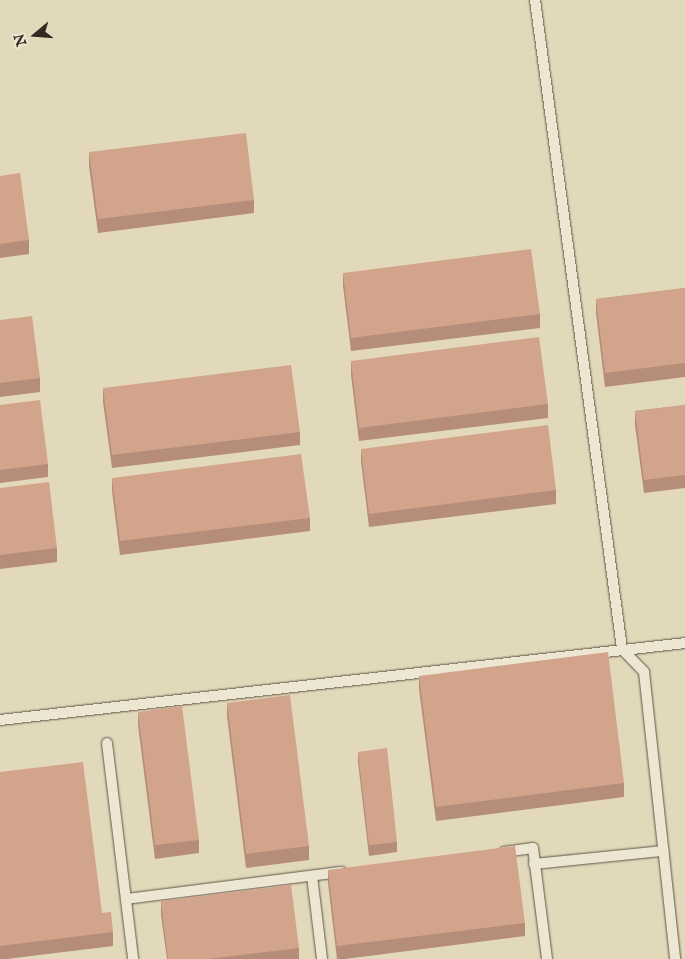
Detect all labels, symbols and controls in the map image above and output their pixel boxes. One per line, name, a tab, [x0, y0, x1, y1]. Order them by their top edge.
north arrow	[10, 10, 60, 60]
text: N	[10, 31, 31, 48]

